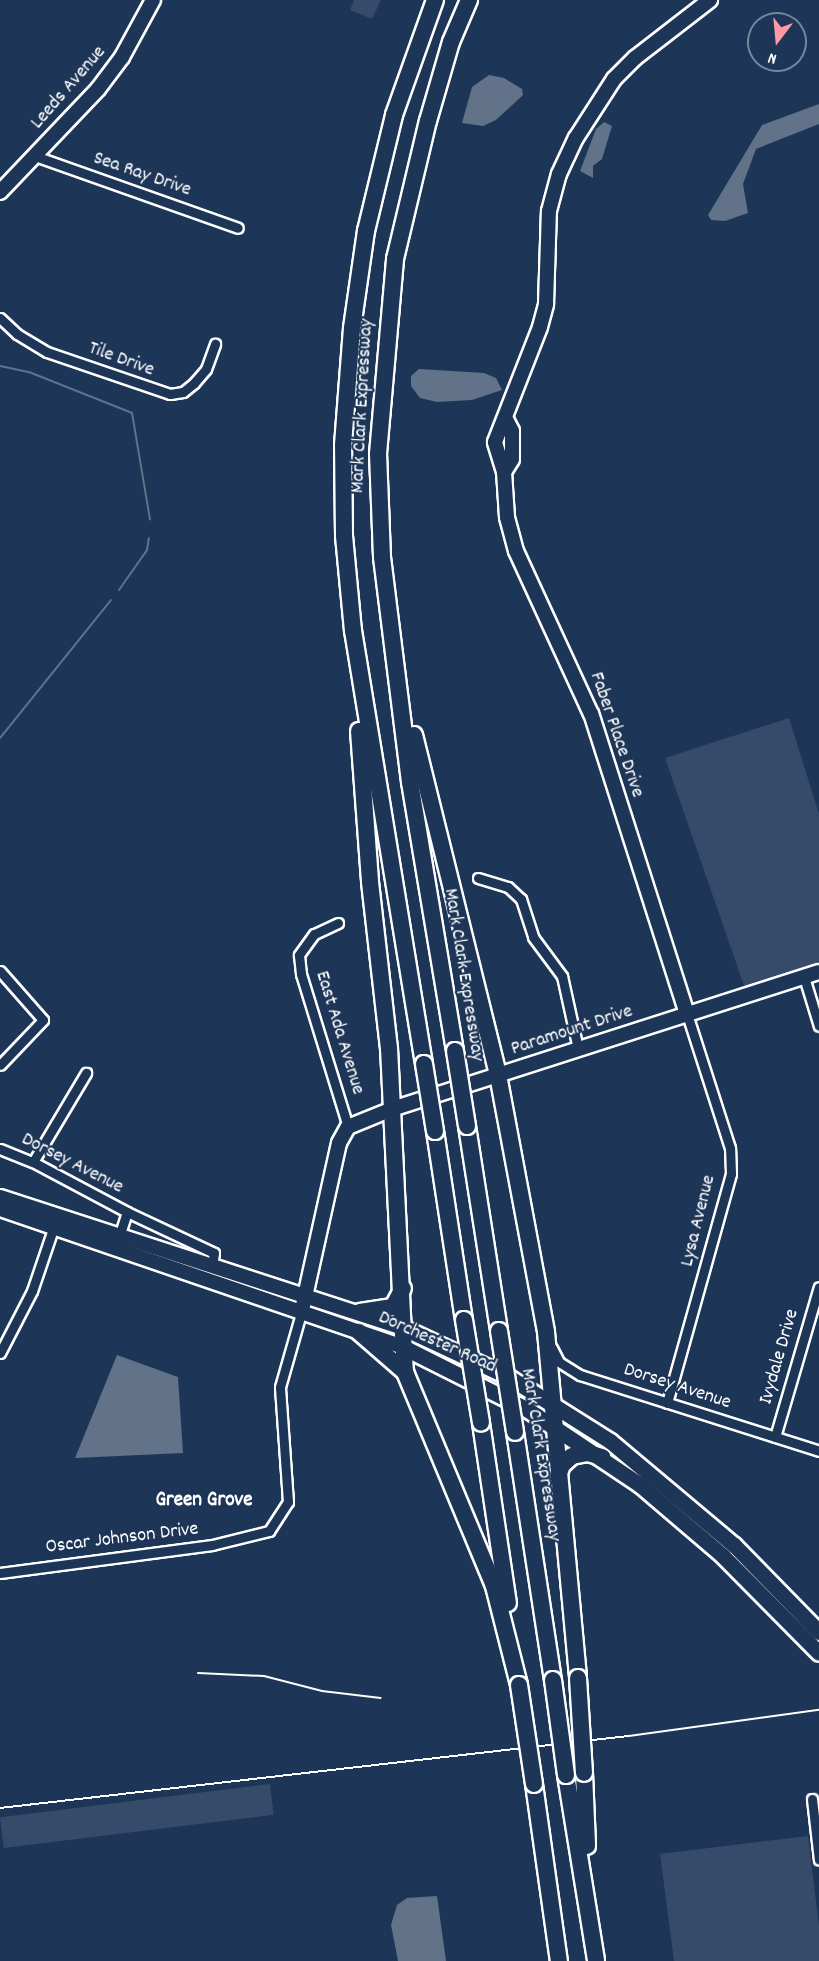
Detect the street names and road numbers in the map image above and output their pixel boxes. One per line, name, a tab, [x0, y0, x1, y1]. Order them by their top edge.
street label: Leeds Avenue	[26, 41, 112, 135]
street label: Sea Ray Drive	[90, 147, 194, 203]
street label: Mark Clark Expressway	[346, 318, 380, 494]
street label: Tile Drive	[85, 337, 157, 383]
street label: Faber Place Drive	[583, 669, 649, 801]
street label: Mark Clark Expressway	[437, 887, 489, 1063]
street label: East Ada Avenue	[309, 968, 369, 1098]
street label: Paramount Drive	[508, 1000, 636, 1062]
street label: Dorsey Avenue	[17, 1128, 127, 1200]
street label: Lysa Avenue	[676, 1173, 722, 1269]
street label: Dorchester Road	[374, 1306, 500, 1380]
street label: Ivydale Drive	[755, 1307, 805, 1407]
street label: Dorsey Avenue	[620, 1358, 734, 1416]
street label: Mark Clark Expressway	[514, 1367, 566, 1543]
street label: Oscar Johnson Drive	[44, 1518, 200, 1560]

